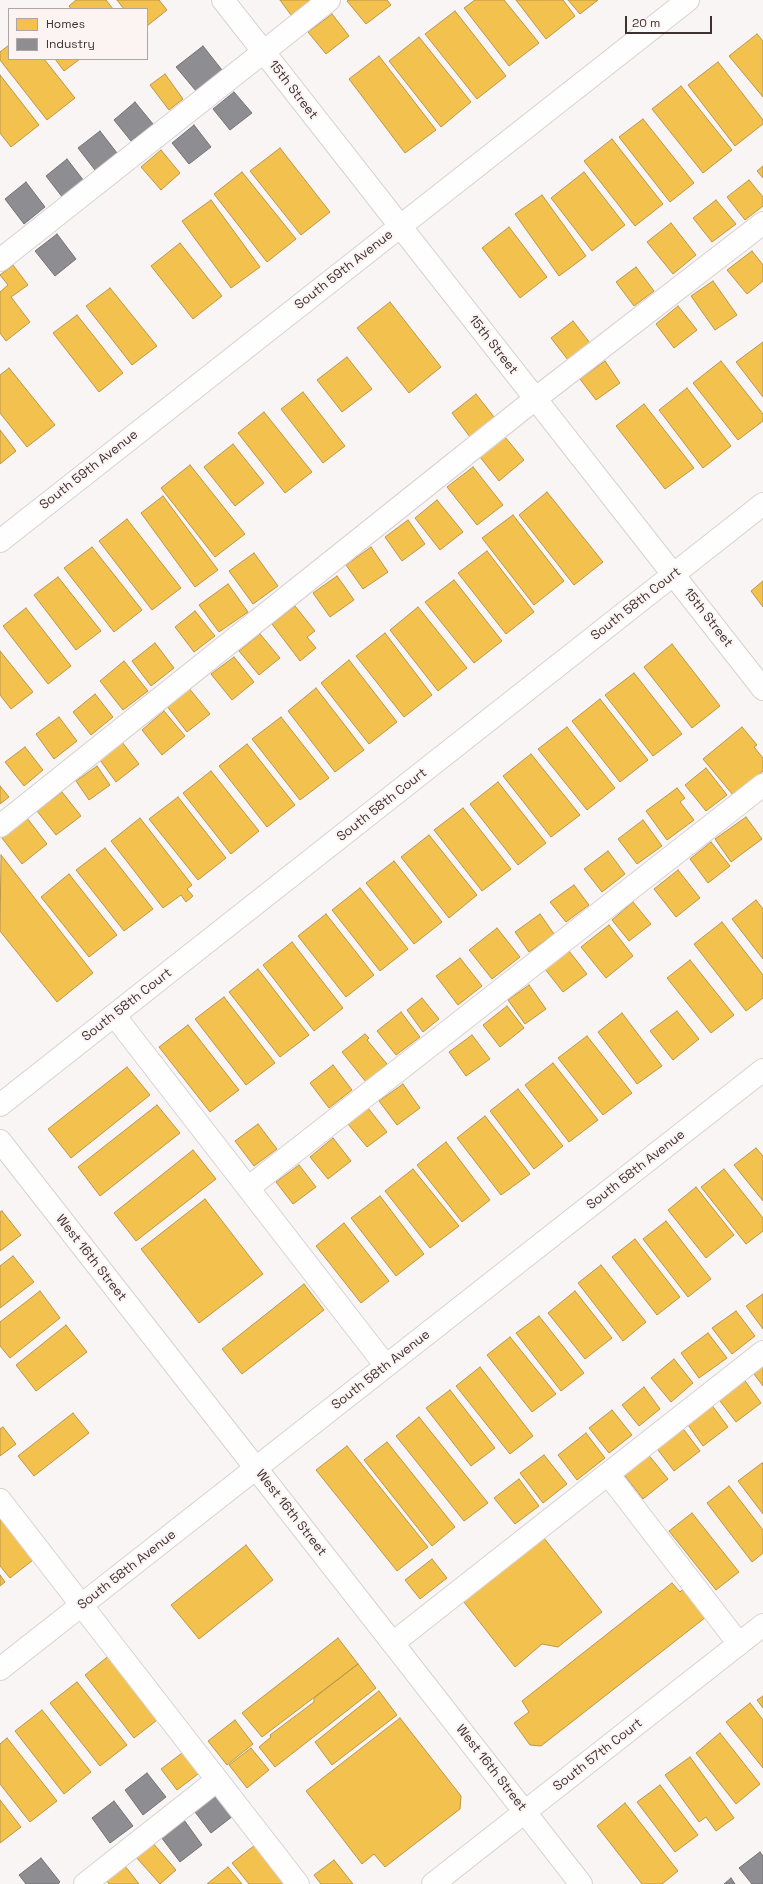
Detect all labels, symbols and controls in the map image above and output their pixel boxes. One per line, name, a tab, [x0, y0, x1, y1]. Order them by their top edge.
legend	[8, 8, 148, 60]
scale bar	[627, 8, 714, 34]
text: 20 m	[632, 15, 660, 31]
text: Homes	[46, 16, 85, 32]
text: Industry	[46, 36, 95, 52]
street label: 15th Street	[265, 58, 321, 122]
street label: South 59th Avenue	[292, 227, 396, 313]
street label: 15th Street	[465, 313, 521, 377]
street label: South 59th Avenue	[37, 427, 141, 513]
street label: South 58th Court	[588, 564, 684, 644]
street label: 15th Street	[680, 586, 736, 650]
street label: South 58th Court	[334, 765, 430, 845]
street label: South 58th Court	[79, 965, 175, 1045]
street label: South 58th Avenue	[584, 1127, 688, 1213]
street label: West 16th Street	[52, 1212, 130, 1304]
street label: South 58th Avenue	[329, 1327, 433, 1413]
street label: West 16th Street	[252, 1467, 330, 1559]
street label: South 58th Avenue	[75, 1527, 179, 1613]
street label: South 57th Court	[550, 1715, 646, 1795]
street label: West 16th Street	[452, 1722, 530, 1814]

